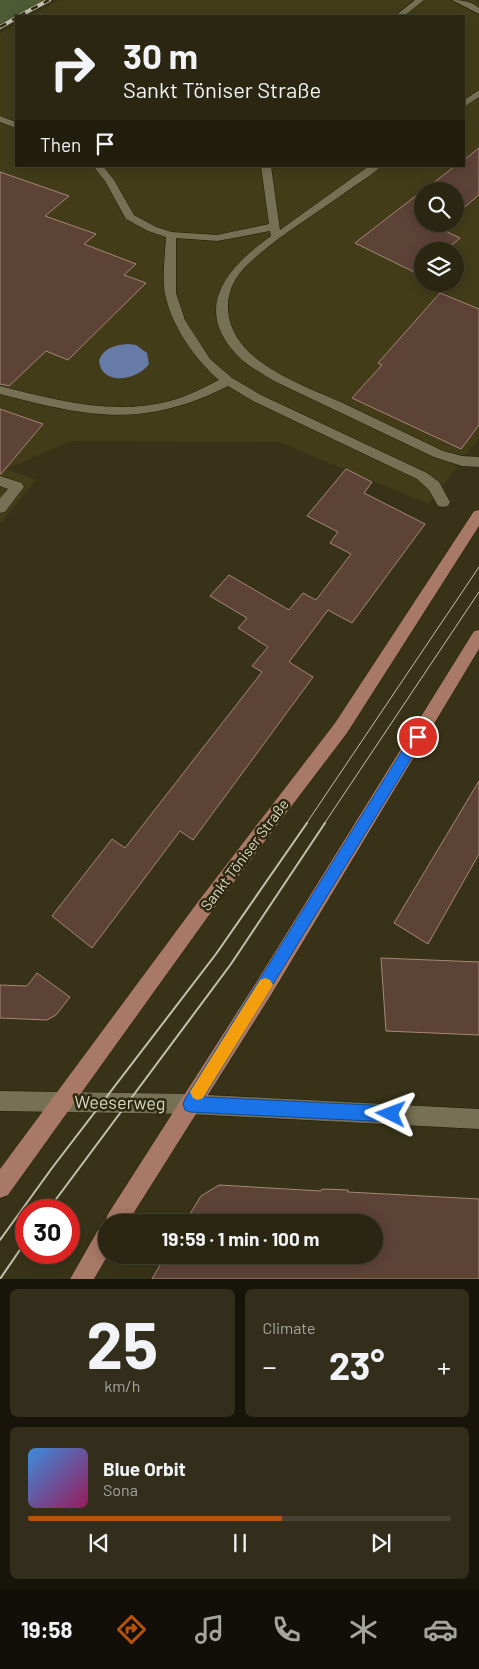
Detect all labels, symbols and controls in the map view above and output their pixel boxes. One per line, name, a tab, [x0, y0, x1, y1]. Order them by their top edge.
text: 30 m	[123, 34, 198, 76]
icon: right	[40, 35, 105, 100]
text: Sankt Töniser Straße	[123, 76, 321, 102]
icon: arrive	[91, 130, 119, 158]
text: Then	[40, 133, 81, 156]
map controls	[414, 182, 464, 292]
button: search	[414, 182, 464, 232]
button: layers	[414, 242, 464, 292]
pin	[397, 716, 439, 758]
icon: arrive	[404, 723, 432, 751]
street label: Sankt Töniser Straße	[196, 795, 292, 914]
position arrow	[364, 1087, 416, 1139]
street label: Weeserweg	[74, 1090, 166, 1114]
speed limit sign: 30	[15, 1199, 80, 1264]
text: 19:59 · 1 min · 100 m	[162, 1227, 319, 1250]
text: 25	[87, 1304, 158, 1382]
text: Climate	[263, 1318, 315, 1337]
text: 23°	[329, 1342, 385, 1388]
text: −	[263, 1349, 277, 1383]
text: +	[437, 1349, 451, 1383]
text: km/h	[104, 1376, 140, 1395]
text: Blue Orbit	[103, 1457, 186, 1480]
text: Sona	[103, 1480, 138, 1499]
icon: previous	[85, 1529, 113, 1557]
icon: pause	[226, 1529, 254, 1557]
icon: next	[367, 1529, 395, 1557]
icon: directions	[114, 1612, 149, 1647]
icon: music	[192, 1612, 227, 1647]
icon: phone	[269, 1612, 304, 1647]
icon: climate	[346, 1612, 381, 1647]
icon: car	[423, 1612, 458, 1647]
text: 19:58	[21, 1616, 72, 1642]

